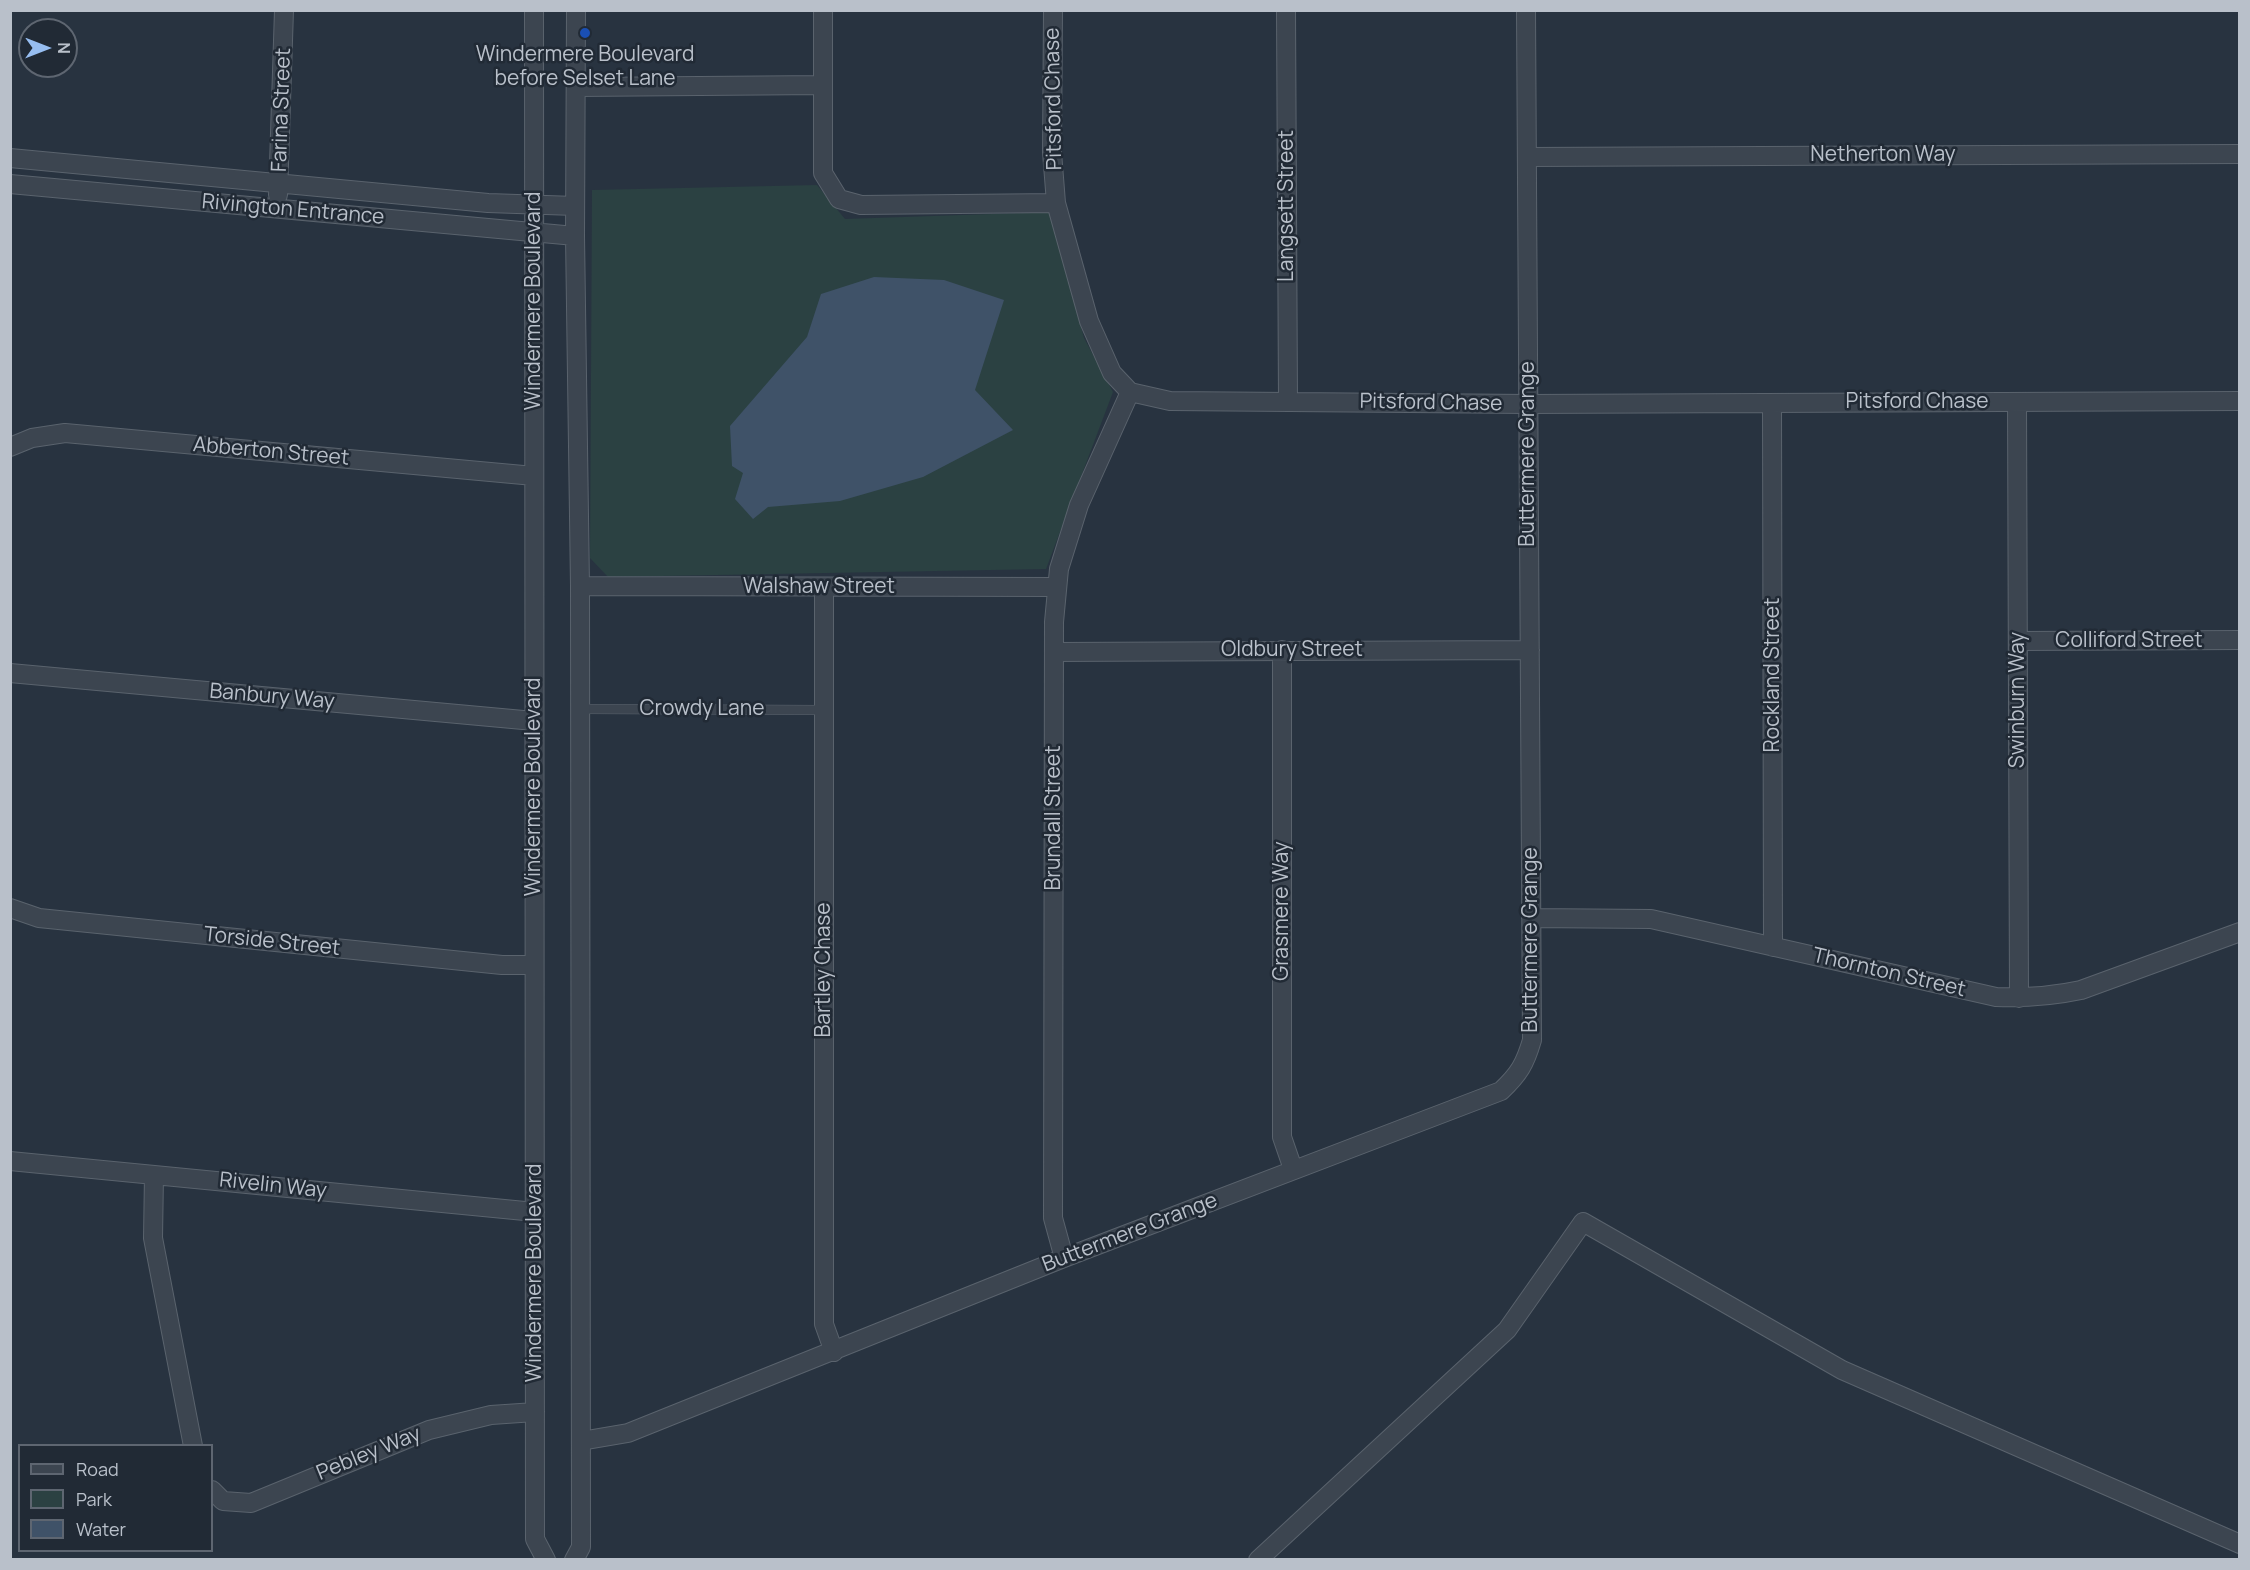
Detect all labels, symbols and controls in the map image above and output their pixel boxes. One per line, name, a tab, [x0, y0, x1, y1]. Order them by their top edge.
north arrow	[18, 18, 78, 78]
marker: Windermere Boulevard before Selset Lane	[578, 26, 592, 40]
street label: Pitsford Chase	[1040, 27, 1068, 171]
text: N	[53, 42, 75, 54]
place label: Windermere Boulevard before Selset Lane	[476, 42, 694, 92]
street label: Farina Street	[267, 47, 297, 173]
street label: Langsett Street	[1274, 130, 1300, 282]
street label: Netherton Way	[1810, 142, 1956, 168]
street label: Rivington Entrance	[201, 189, 385, 231]
street label: Windermere Boulevard	[521, 192, 547, 410]
street label: Buttermere Grange	[1515, 361, 1541, 547]
street label: Pitsford Chase	[1359, 389, 1503, 417]
street label: Pitsford Chase	[1846, 389, 1988, 415]
street label: Abberton Street	[192, 433, 350, 471]
street label: Walshaw Street	[743, 574, 895, 600]
street label: Rockland Street	[1760, 598, 1786, 752]
street label: Colliford Street	[2055, 628, 2203, 654]
street label: Swinburn Way	[2005, 632, 2031, 768]
street label: Oldbury Street	[1221, 637, 1363, 663]
street label: Windermere Boulevard	[521, 678, 547, 896]
street label: Banbury Way	[208, 679, 336, 715]
street label: Crowdy Lane	[640, 696, 764, 722]
street label: Brundall Street	[1041, 745, 1067, 891]
street label: Grasmere Way	[1269, 841, 1295, 981]
street label: Buttermere Grange	[1518, 847, 1544, 1033]
street label: Bartley Chase	[811, 902, 837, 1038]
street label: Torside Street	[203, 922, 341, 962]
street label: Thornton Street	[1810, 943, 1968, 1003]
street label: Windermere Boulevard	[522, 1164, 548, 1382]
street label: Rivelin Way	[218, 1168, 328, 1204]
street label: Buttermere Grange	[1039, 1188, 1221, 1278]
street label: Pebley Way	[313, 1422, 425, 1486]
legend	[18, 1444, 213, 1552]
text: Road	[76, 1457, 119, 1481]
text: Park	[76, 1487, 112, 1511]
text: Water	[76, 1517, 126, 1541]

